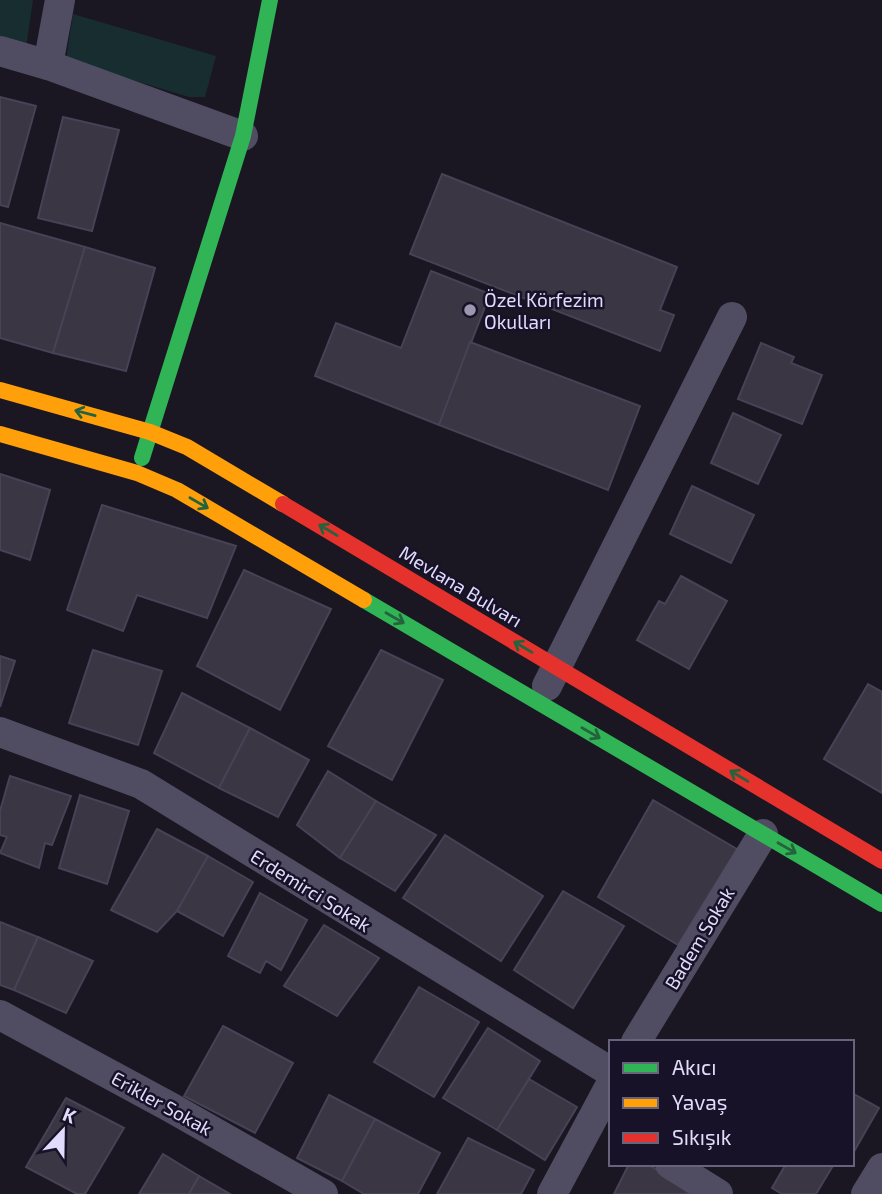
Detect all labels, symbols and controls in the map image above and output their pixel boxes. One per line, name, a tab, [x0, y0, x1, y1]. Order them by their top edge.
place label: Özel Körfezim Okulları	[484, 288, 604, 333]
marker: Özel Körfezim Okulları	[462, 302, 478, 318]
one-way arrow	[74, 406, 96, 419]
one-way arrow	[188, 496, 208, 510]
one-way arrow	[318, 523, 338, 537]
street label: Mevlana Bulvarı	[395, 540, 527, 632]
one-way arrow	[384, 611, 404, 625]
one-way arrow	[513, 639, 533, 653]
one-way arrow	[580, 727, 601, 740]
one-way arrow	[730, 769, 750, 783]
one-way arrow	[777, 842, 797, 856]
street label: Erdemirci Sokak	[247, 844, 376, 936]
street label: Badem Sokak	[659, 882, 739, 993]
legend	[609, 1040, 854, 1166]
text: Akıcı	[672, 1054, 716, 1079]
street label: Erikler Sokak	[108, 1066, 216, 1140]
text: Yavaş	[672, 1089, 728, 1116]
north arrow	[28, 1096, 98, 1166]
text: K	[60, 1102, 79, 1128]
text: Sıkışık	[672, 1124, 732, 1151]

